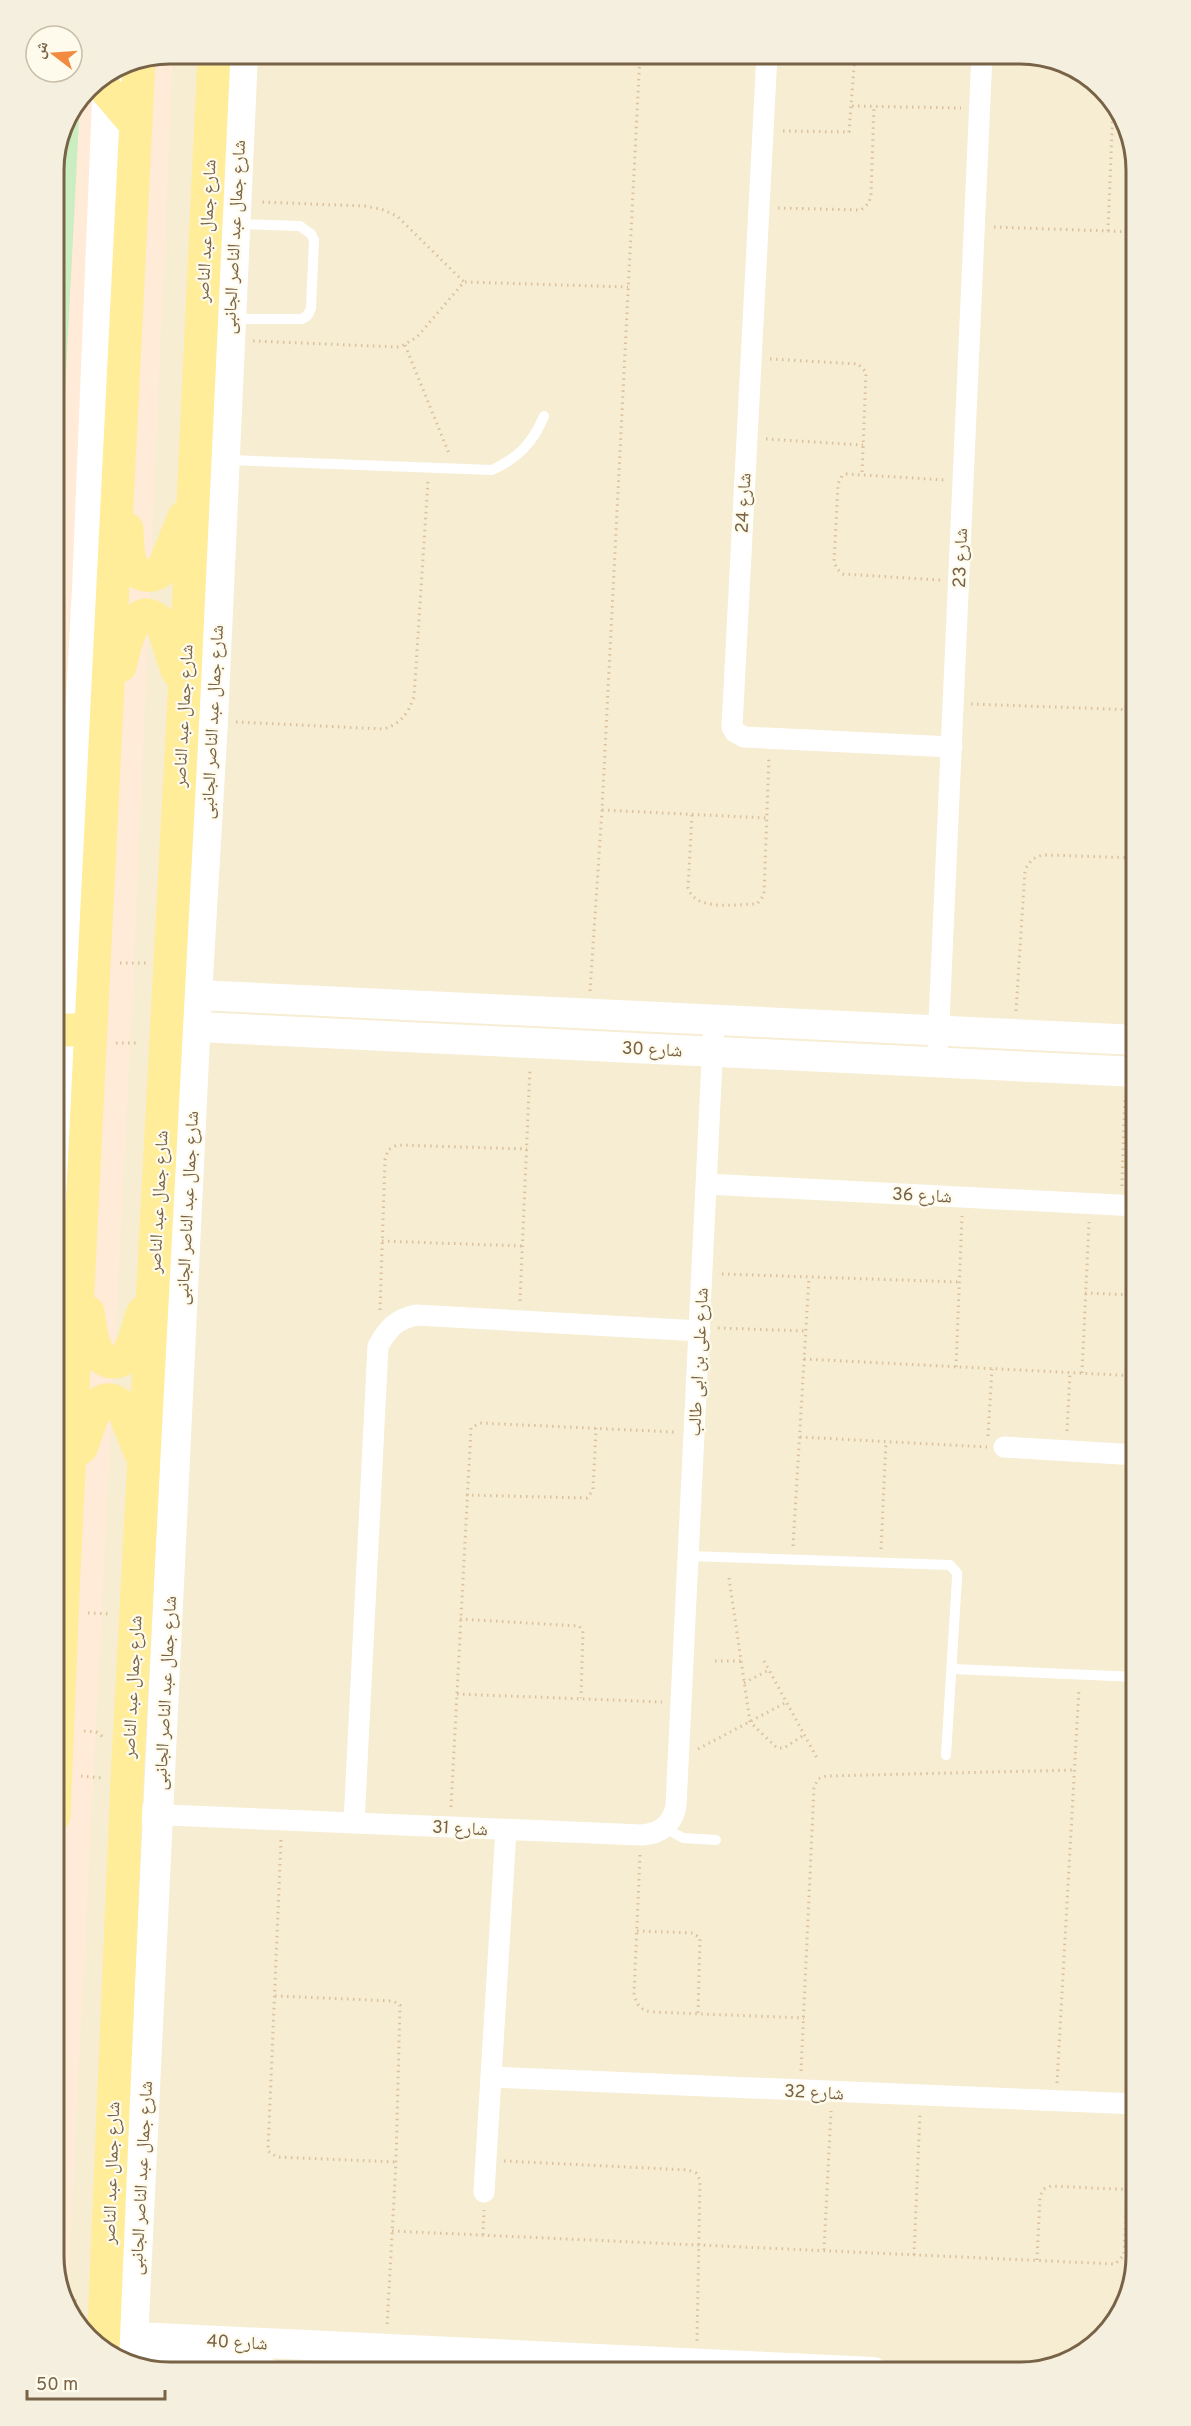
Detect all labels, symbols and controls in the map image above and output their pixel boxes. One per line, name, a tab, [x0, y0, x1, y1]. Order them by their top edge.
north arrow	[24, 24, 84, 84]
text: ش	[30, 39, 54, 61]
street label: شارع جمال عبد الناصر الجانبى	[219, 139, 252, 335]
street label: شارع جمال عبد الناصر	[192, 159, 223, 304]
street label: شارع 24	[731, 472, 758, 534]
street label: شارع 23	[949, 528, 974, 589]
street label: شارع جمال عبد الناصر الجانبى	[197, 624, 230, 820]
street label: شارع جمال عبد الناصر	[169, 644, 200, 789]
street label: شارع 30	[621, 1037, 683, 1064]
street label: شارع جمال عبد الناصر الجانبى	[172, 1110, 205, 1306]
street label: شارع جمال عبد الناصر	[144, 1130, 175, 1275]
street label: شارع 36	[891, 1183, 953, 1210]
street label: شارع على بن ابى طالب	[684, 1287, 715, 1437]
street label: شارع جمال عبد الناصر الجانبى	[150, 1595, 183, 1791]
street label: شارع جمال عبد الناصر	[118, 1615, 149, 1760]
street label: شارع 31	[431, 1817, 488, 1842]
street label: شارع جمال عبد الناصر الجانبى	[126, 2080, 159, 2276]
street label: شارع 32	[783, 2080, 844, 2107]
street label: شارع جمال عبد الناصر	[98, 2101, 126, 2246]
street label: شارع 40	[206, 2330, 268, 2357]
scale bar	[27, 2363, 165, 2401]
text: 50 m	[36, 2374, 78, 2397]

